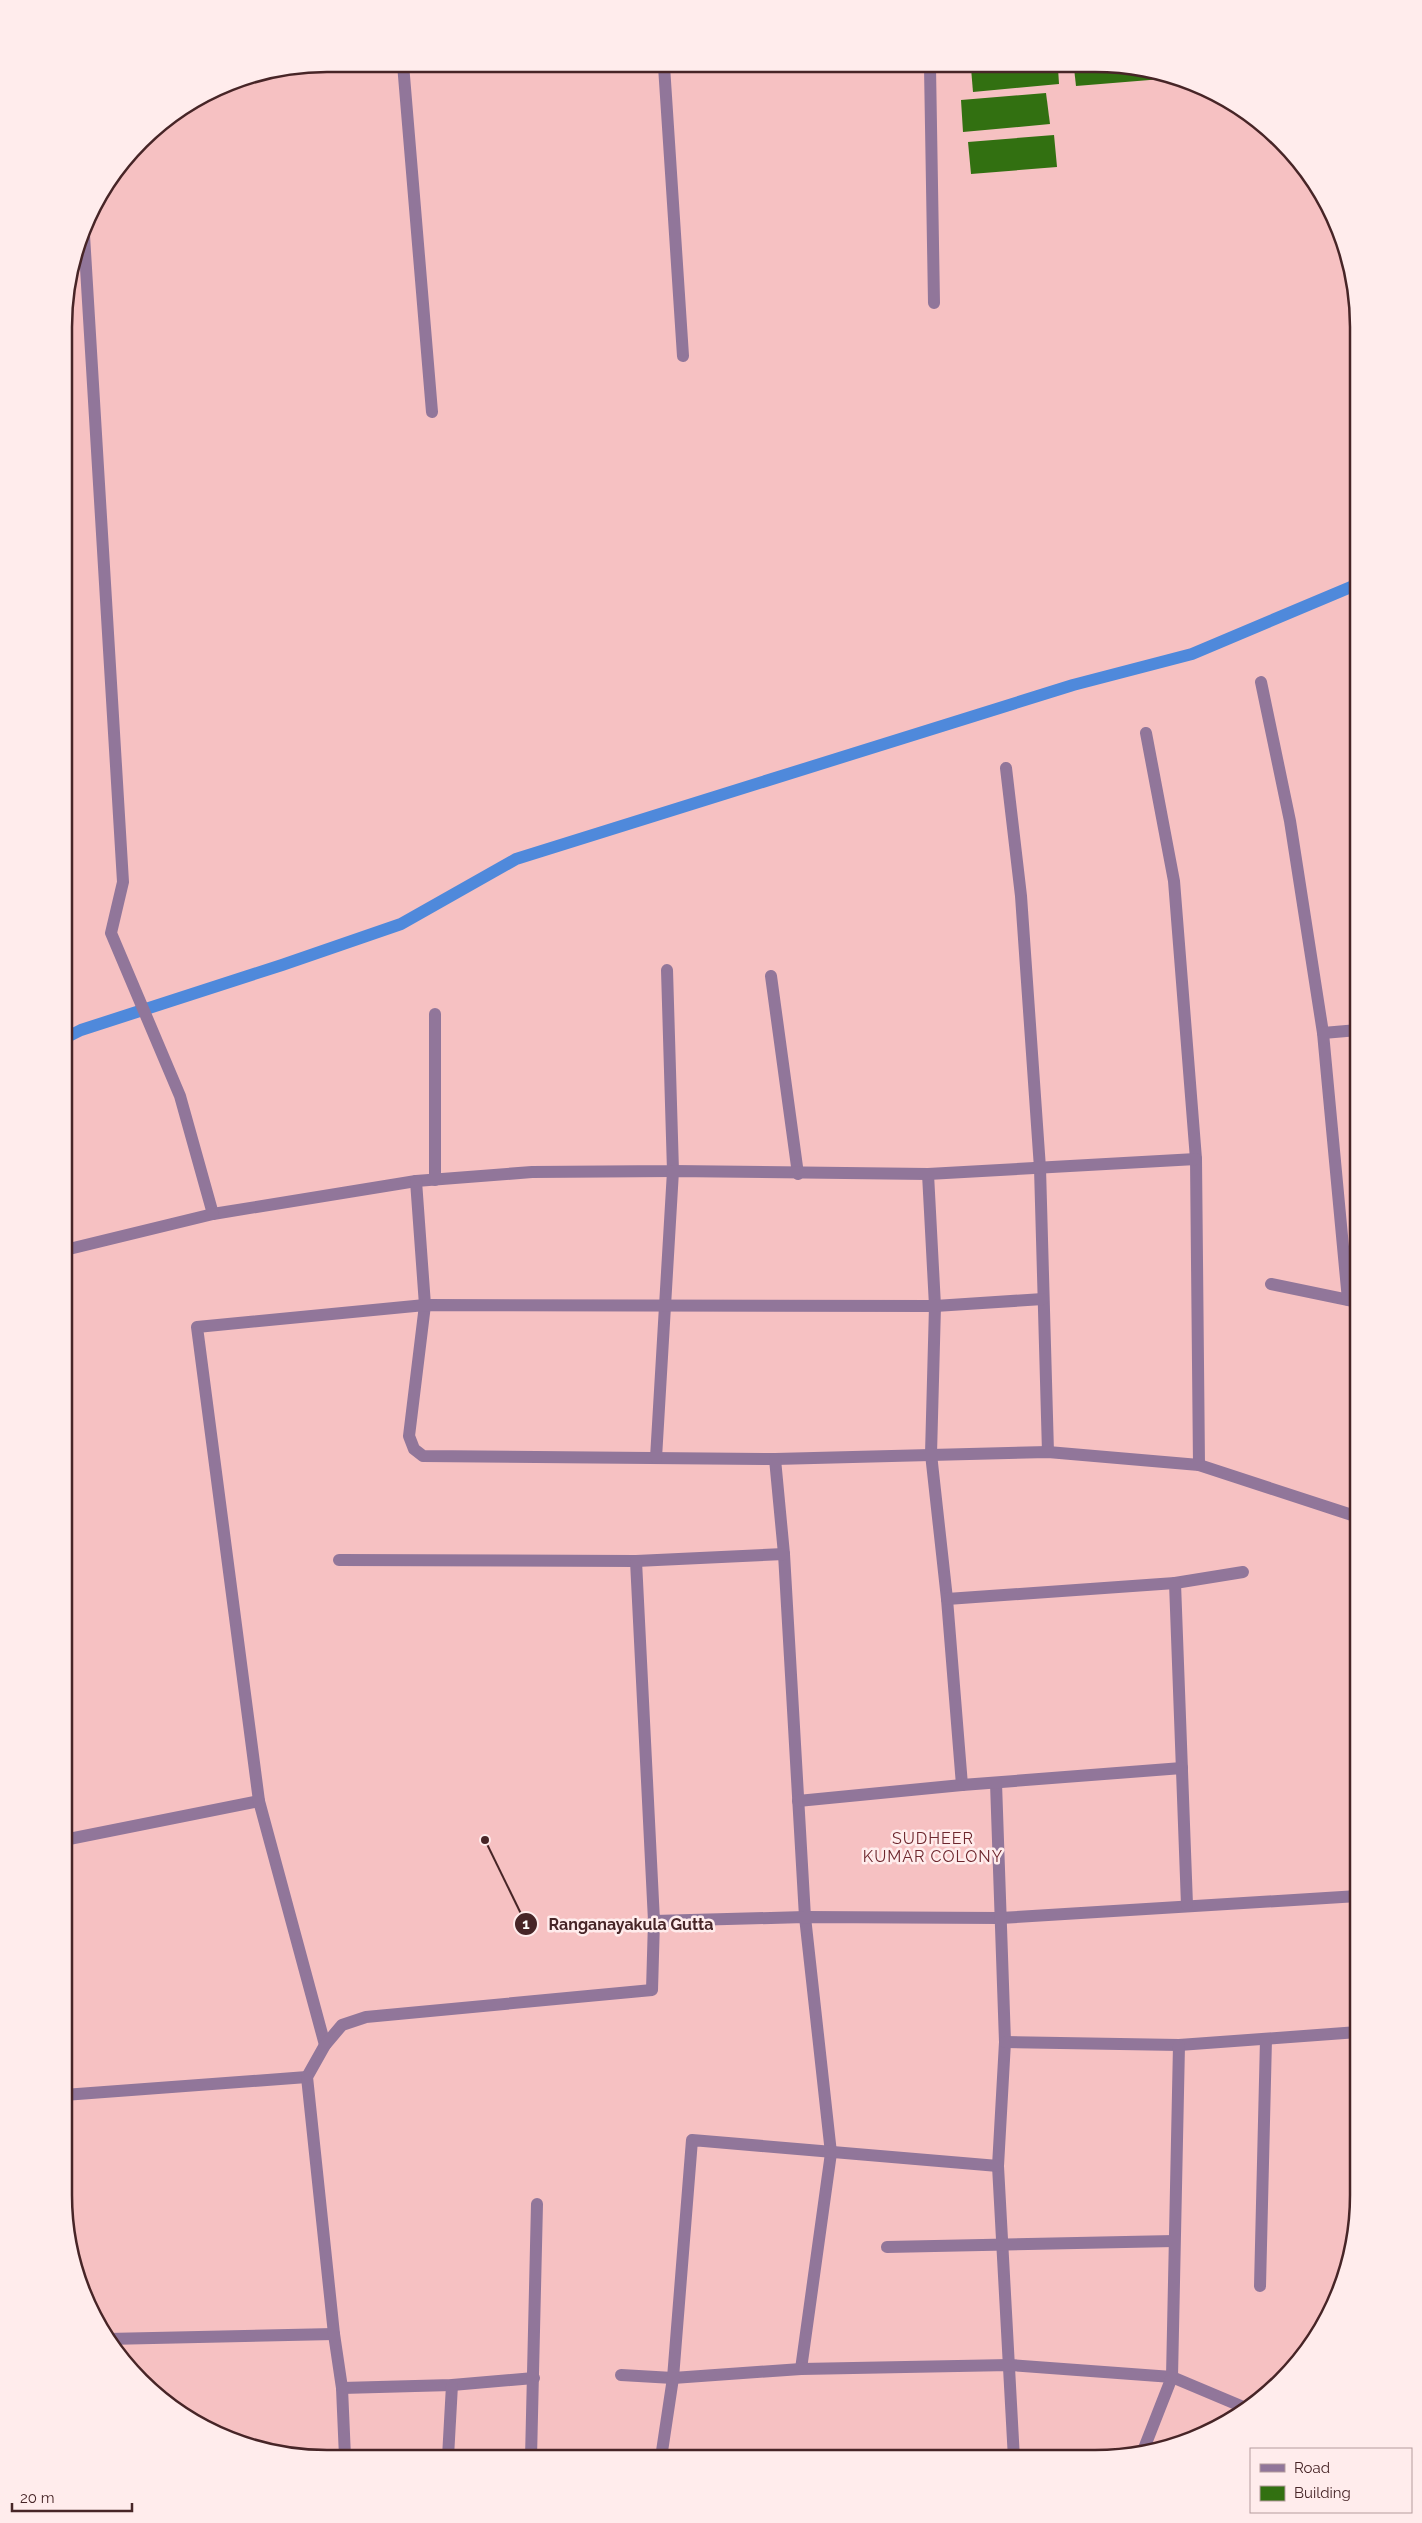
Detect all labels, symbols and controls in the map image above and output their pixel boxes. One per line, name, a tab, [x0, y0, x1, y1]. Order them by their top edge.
district label: SUDHEER KUMAR COLONY	[863, 1829, 1003, 1866]
callout: Ranganayakula Gutta	[514, 1909, 723, 1940]
text: 1	[522, 1915, 530, 1933]
text: Ranganayakula Gutta	[549, 1915, 713, 1934]
legend	[1250, 2448, 1412, 2513]
text: Road	[1294, 2459, 1330, 2477]
scale bar	[12, 2480, 132, 2512]
text: Building	[1294, 2484, 1351, 2502]
text: 20 m	[20, 2489, 55, 2507]

